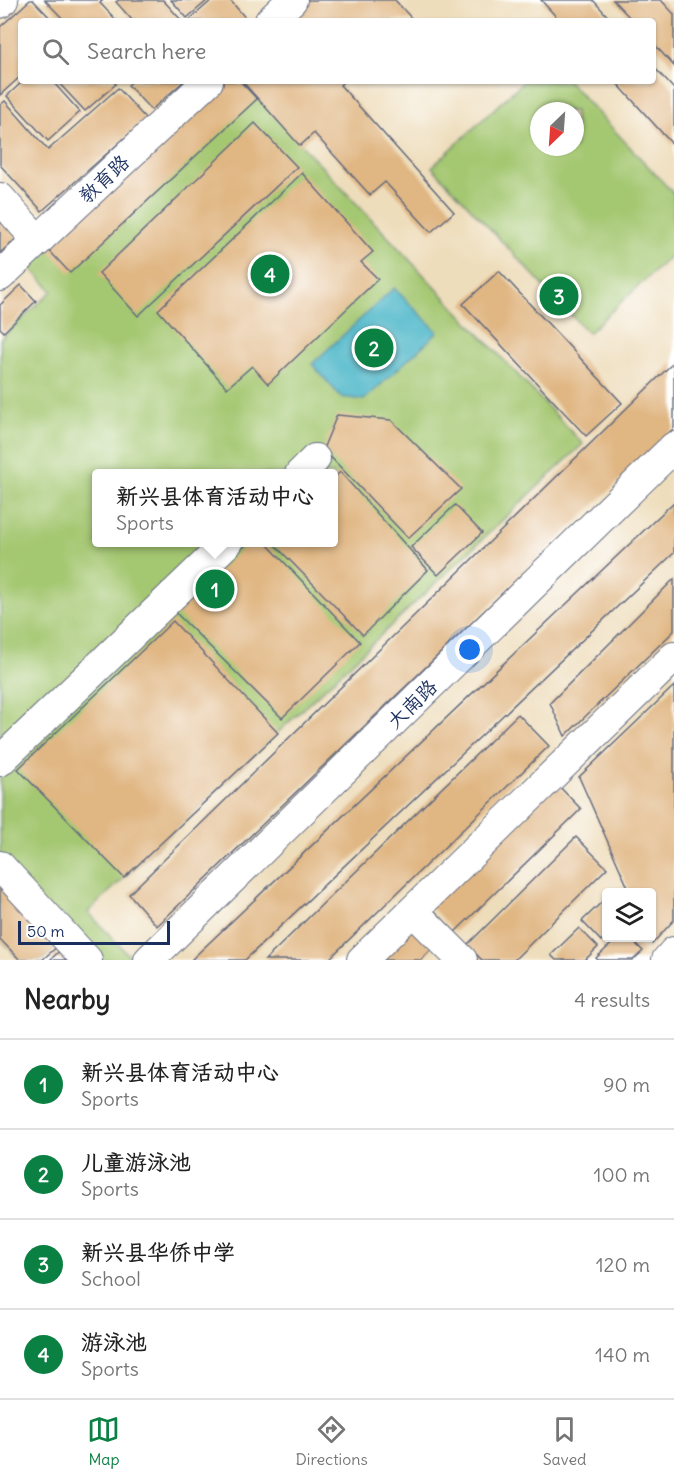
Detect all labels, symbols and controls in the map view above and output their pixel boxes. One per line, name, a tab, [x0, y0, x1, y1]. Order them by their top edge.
search box	[18, 18, 656, 84]
icon: search	[39, 35, 72, 68]
text: Search here	[87, 37, 206, 65]
north arrow	[530, 102, 584, 156]
street label: 教育路	[73, 148, 135, 208]
pin: 4	[250, 252, 290, 296]
pin: 3	[540, 274, 578, 318]
pin: 2	[354, 326, 394, 370]
popup	[92, 469, 338, 547]
text: 新兴县体育活动中心	[116, 482, 314, 510]
text: Sports	[116, 510, 174, 535]
pin: 1	[196, 566, 234, 612]
your location	[455, 635, 484, 664]
street label: 大南路	[381, 673, 443, 733]
map controls	[602, 888, 656, 942]
button: layers	[602, 888, 656, 942]
scale bar	[18, 918, 170, 946]
text: 50 m	[27, 921, 65, 941]
text: Nearby	[24, 983, 110, 1016]
text: 4 results	[574, 987, 650, 1012]
text: 新兴县体育活动中心	[81, 1058, 279, 1086]
text: 1	[40, 1072, 47, 1097]
text: 90 m	[603, 1072, 650, 1097]
text: Sports	[81, 1086, 139, 1111]
text: 儿童游泳池	[81, 1148, 191, 1176]
text: 2	[38, 1162, 49, 1187]
text: 100 m	[593, 1162, 650, 1187]
text: Sports	[81, 1176, 139, 1201]
text: 新兴县华侨中学	[81, 1238, 235, 1266]
text: 3	[38, 1252, 49, 1277]
text: 120 m	[596, 1252, 650, 1277]
text: School	[81, 1266, 141, 1291]
text: 游泳池	[81, 1328, 147, 1356]
text: 4	[38, 1342, 49, 1367]
text: 140 m	[595, 1342, 650, 1367]
text: Sports	[81, 1356, 139, 1381]
tab: Map	[87, 1413, 120, 1469]
tab: Directions	[295, 1413, 368, 1469]
tab: Saved	[543, 1413, 587, 1469]

